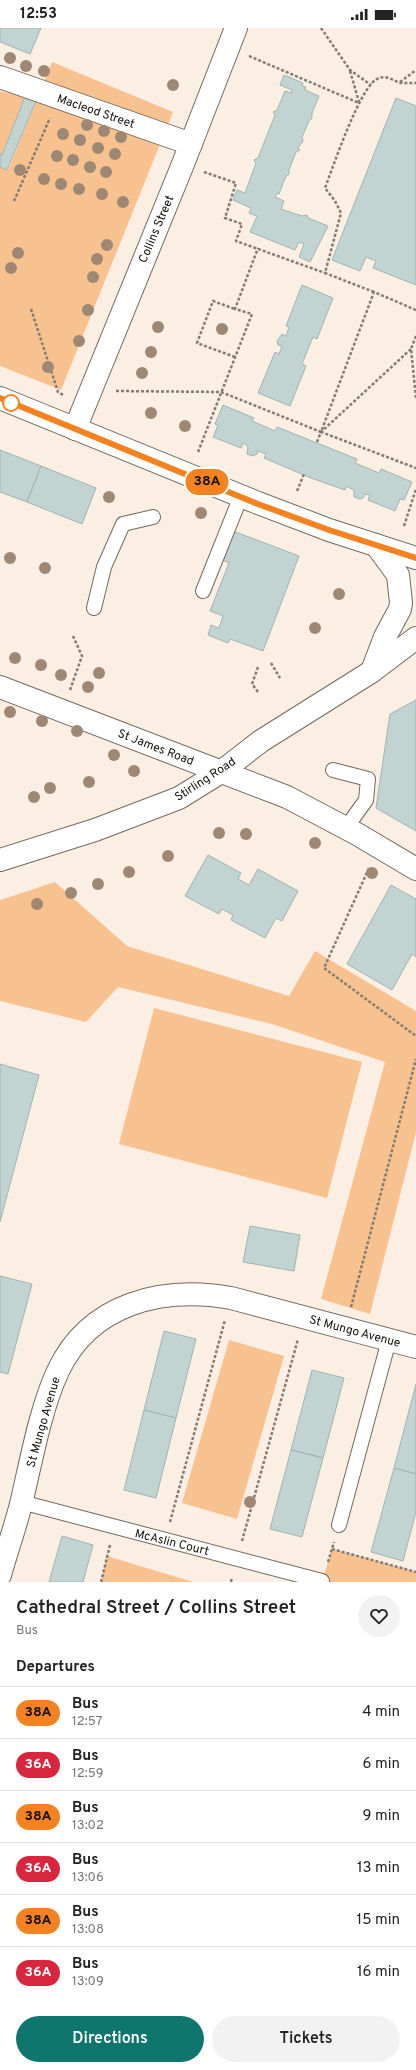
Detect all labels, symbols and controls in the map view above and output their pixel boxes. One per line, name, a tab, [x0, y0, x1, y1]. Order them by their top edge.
text: 12:53	[20, 5, 57, 24]
street label: Macleod Street	[55, 91, 137, 133]
street label: Collins Street	[135, 193, 178, 266]
unlabelled marker	[2, 394, 20, 412]
line badge: 38A	[184, 469, 230, 495]
text: 38A	[194, 473, 221, 490]
street label: St James Road	[115, 726, 196, 770]
street label: Stirling Road	[172, 754, 239, 805]
street label: St Mungo Avenue	[307, 1312, 402, 1352]
street label: St Mungo Avenue	[23, 1375, 65, 1470]
street label: McAslin Court	[133, 1526, 211, 1560]
button: heart	[358, 1595, 400, 1637]
text: Cathedral Street / Collins Street	[16, 1596, 296, 1620]
text: Bus	[16, 1623, 38, 1639]
text: Departures	[16, 1658, 95, 1677]
text: Bus	[72, 1695, 99, 1714]
text: 4 min	[362, 1703, 400, 1722]
text: 38A	[25, 1704, 52, 1721]
text: 12:57	[72, 1714, 102, 1730]
text: Bus	[72, 1747, 99, 1766]
text: 6 min	[363, 1755, 400, 1774]
text: 36A	[25, 1756, 51, 1773]
text: 12:59	[72, 1766, 103, 1782]
text: Bus	[72, 1799, 99, 1818]
text: 9 min	[363, 1807, 400, 1826]
text: 38A	[25, 1808, 52, 1825]
text: 13:02	[72, 1818, 104, 1834]
text: Bus	[72, 1851, 99, 1870]
text: 13 min	[357, 1859, 400, 1878]
text: 36A	[25, 1860, 51, 1877]
text: 13:06	[72, 1870, 104, 1886]
text: Bus	[72, 1903, 99, 1922]
text: 15 min	[357, 1911, 400, 1930]
text: 38A	[25, 1912, 52, 1929]
text: 13:08	[72, 1922, 104, 1938]
text: Bus	[72, 1955, 99, 1974]
text: 16 min	[357, 1963, 400, 1982]
text: 36A	[25, 1964, 51, 1981]
text: 13:09	[72, 1974, 104, 1990]
button: Directions	[16, 2016, 204, 2062]
button: Tickets	[212, 2016, 400, 2062]

